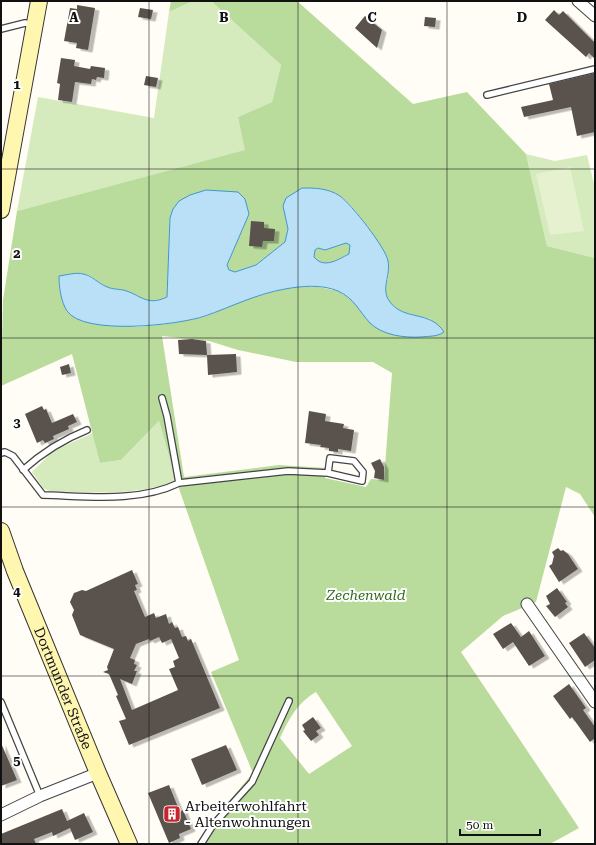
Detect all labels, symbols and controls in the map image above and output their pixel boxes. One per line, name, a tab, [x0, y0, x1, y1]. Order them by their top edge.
text: A	[69, 10, 79, 25]
text: B	[219, 10, 229, 25]
text: C	[367, 10, 377, 25]
text: D	[517, 10, 527, 25]
text: 1	[13, 77, 21, 92]
text: 2	[13, 246, 21, 261]
text: 3	[13, 415, 21, 430]
text: 4	[13, 584, 21, 599]
park label: Zechenwald	[325, 587, 406, 603]
street label: Dortmunder Straße	[31, 625, 95, 752]
text: 5	[13, 753, 21, 768]
place label: Arbeiterwohlfahrt - Altenwohnungen	[185, 798, 311, 830]
building icon: Arbeiterwohlfahrt - Altenwohnungen	[162, 804, 182, 824]
scale bar	[460, 811, 540, 837]
text: 50 m	[466, 818, 493, 832]

